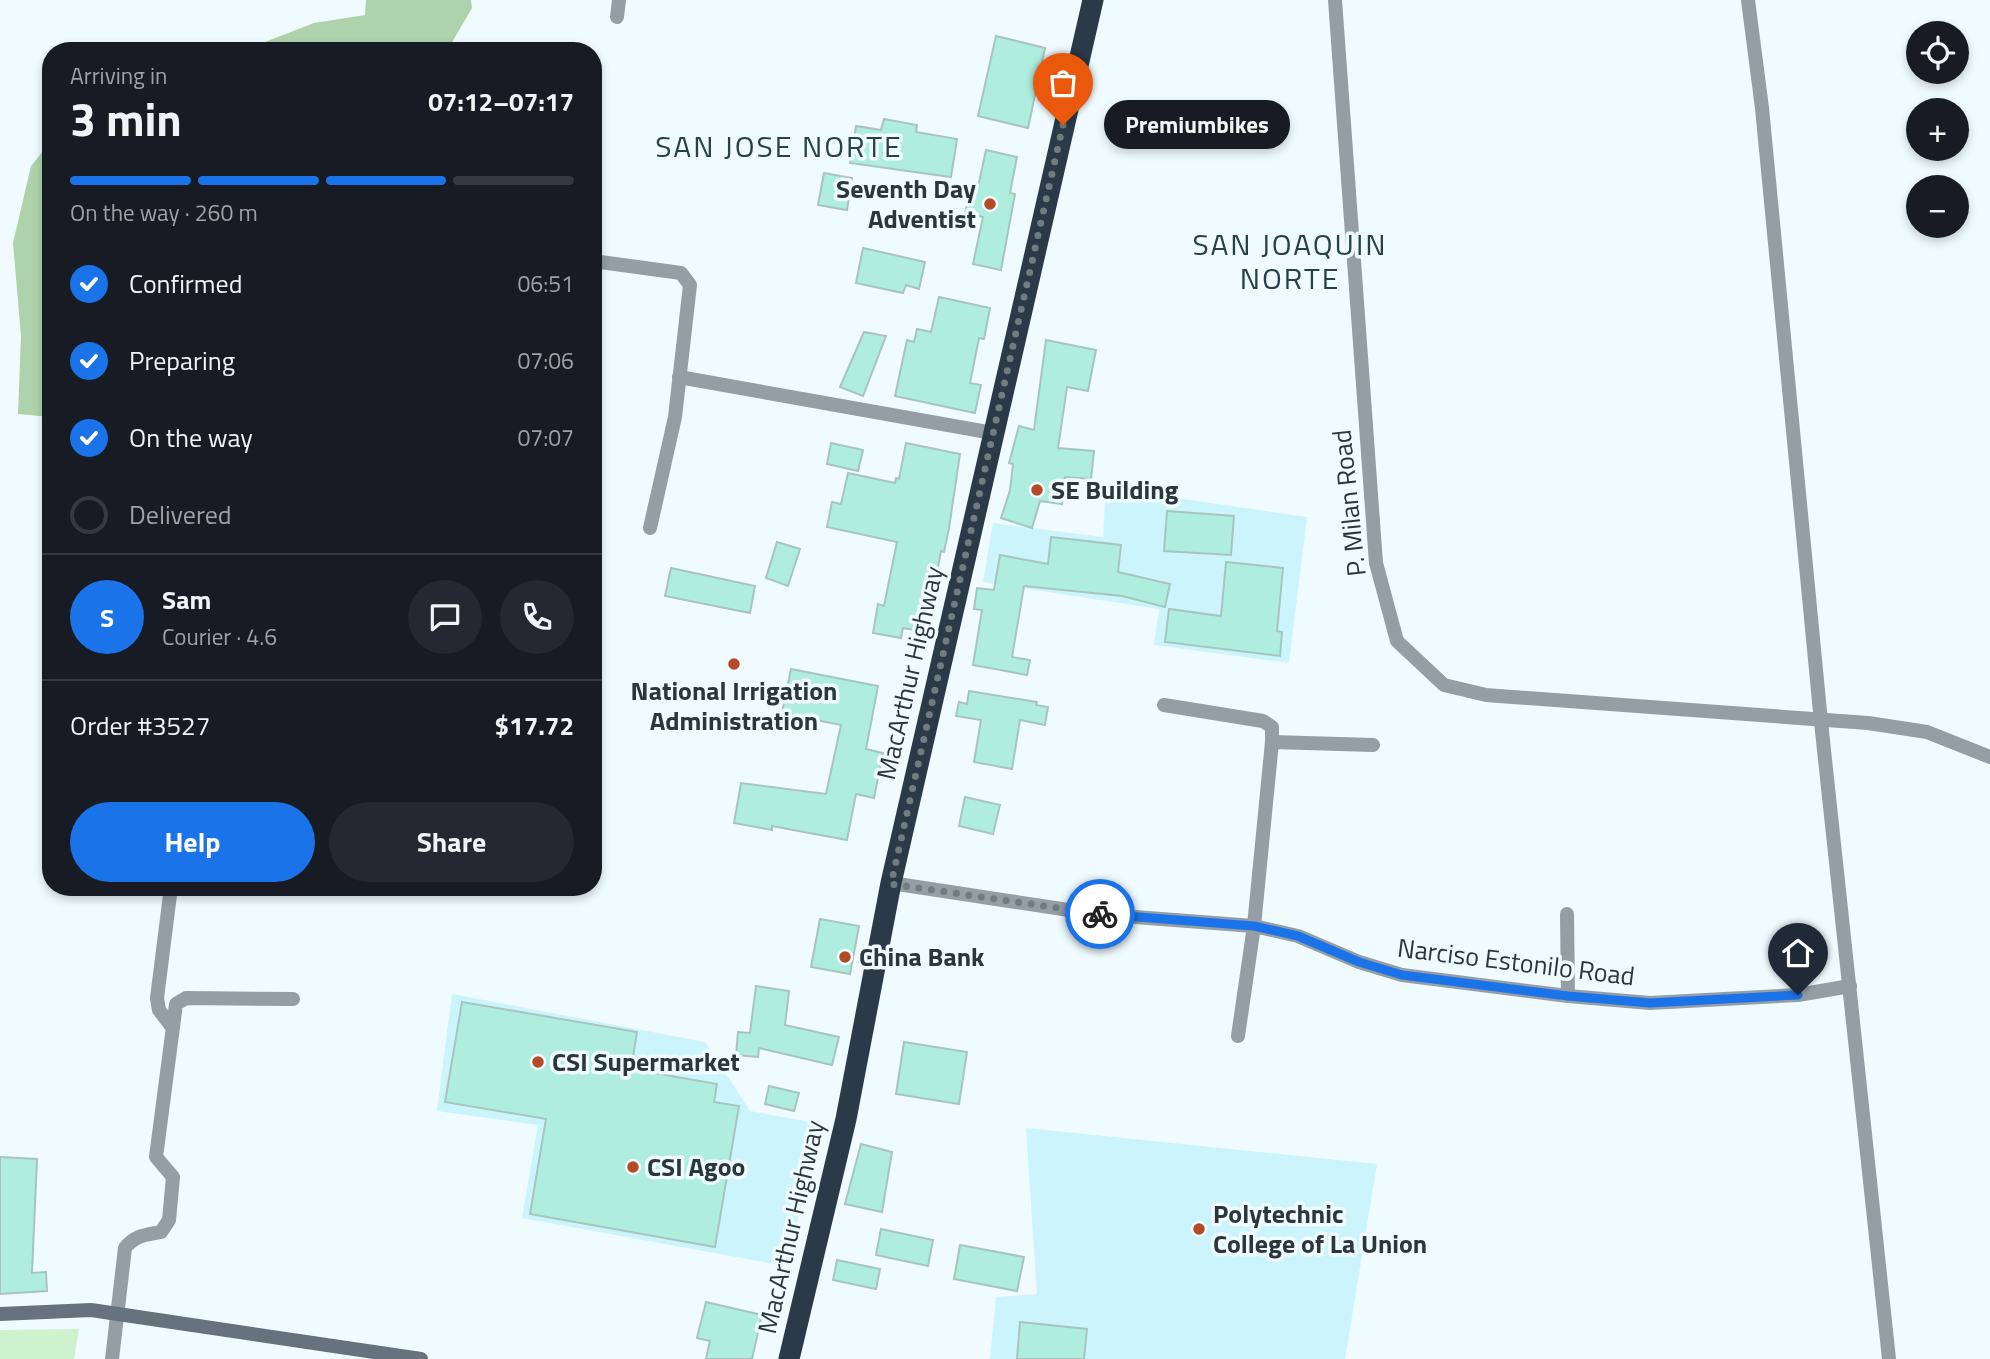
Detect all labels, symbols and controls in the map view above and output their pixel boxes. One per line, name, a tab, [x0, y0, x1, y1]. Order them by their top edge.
map controls	[1906, 21, 1969, 238]
button: locate	[1906, 21, 1969, 84]
pin	[1033, 53, 1093, 125]
text: Arriving in	[70, 58, 167, 93]
icon: bag	[1044, 64, 1082, 102]
text: 07:12–07:17	[428, 82, 574, 121]
text: 3 min	[70, 84, 182, 154]
button: +	[1906, 98, 1969, 161]
callout: Premiumbikes	[1105, 100, 1290, 150]
text: Premiumbikes	[1125, 107, 1269, 142]
district label: SAN JOSE NORTE	[655, 123, 903, 169]
place label: Seventh Day Adventist	[836, 169, 976, 238]
button: −	[1906, 175, 1969, 238]
text: On the way · 260 m	[70, 195, 258, 230]
marker: Seventh Day Adventist	[982, 196, 998, 212]
district label: SAN JOAQUIN NORTE	[1192, 221, 1388, 301]
text: Confirmed	[129, 264, 243, 303]
icon: check	[70, 265, 108, 303]
text: 06:51	[517, 266, 574, 301]
text: Preparing	[129, 341, 235, 380]
icon: check	[70, 342, 108, 380]
text: 07:06	[517, 343, 574, 378]
text: On the way	[129, 418, 253, 457]
icon: check	[70, 419, 108, 457]
text: 07:07	[517, 420, 574, 455]
street label: P. Milan Road	[1321, 428, 1376, 578]
place label: SE Building	[1051, 470, 1179, 509]
marker: SE Building	[1029, 482, 1045, 498]
text: Delivered	[129, 495, 232, 534]
street label: MacArthur Highway	[866, 562, 953, 783]
text: Sam	[162, 580, 211, 619]
button: chat	[408, 580, 482, 654]
button: phone	[500, 580, 574, 654]
text: S	[100, 598, 114, 637]
text: Courier · 4.6	[162, 619, 277, 654]
marker: National Irrigation Administration	[726, 656, 742, 672]
place label: National Irrigation Administration	[631, 671, 837, 740]
text: Order #3527	[70, 706, 210, 745]
text: $17.72	[495, 706, 574, 745]
button: Help	[70, 802, 315, 882]
button: Share	[329, 802, 574, 882]
courier	[1065, 879, 1135, 949]
icon: bike	[1081, 895, 1119, 933]
pin	[1768, 923, 1828, 995]
street label: Narciso Estonilo Road	[1395, 928, 1637, 995]
icon: home	[1779, 934, 1817, 972]
place label: China Bank	[859, 937, 985, 976]
marker: China Bank	[837, 949, 853, 965]
place label: CSI Supermarket	[552, 1042, 740, 1081]
marker: CSI Supermarket	[530, 1054, 546, 1070]
street label: MacArthur Highway	[747, 1116, 834, 1337]
place label: CSI Agoo	[647, 1147, 745, 1186]
marker: CSI Agoo	[625, 1159, 641, 1175]
place label: Polytechnic College of La Union	[1213, 1194, 1427, 1263]
marker: Polytechnic College of La Union	[1191, 1221, 1207, 1237]

